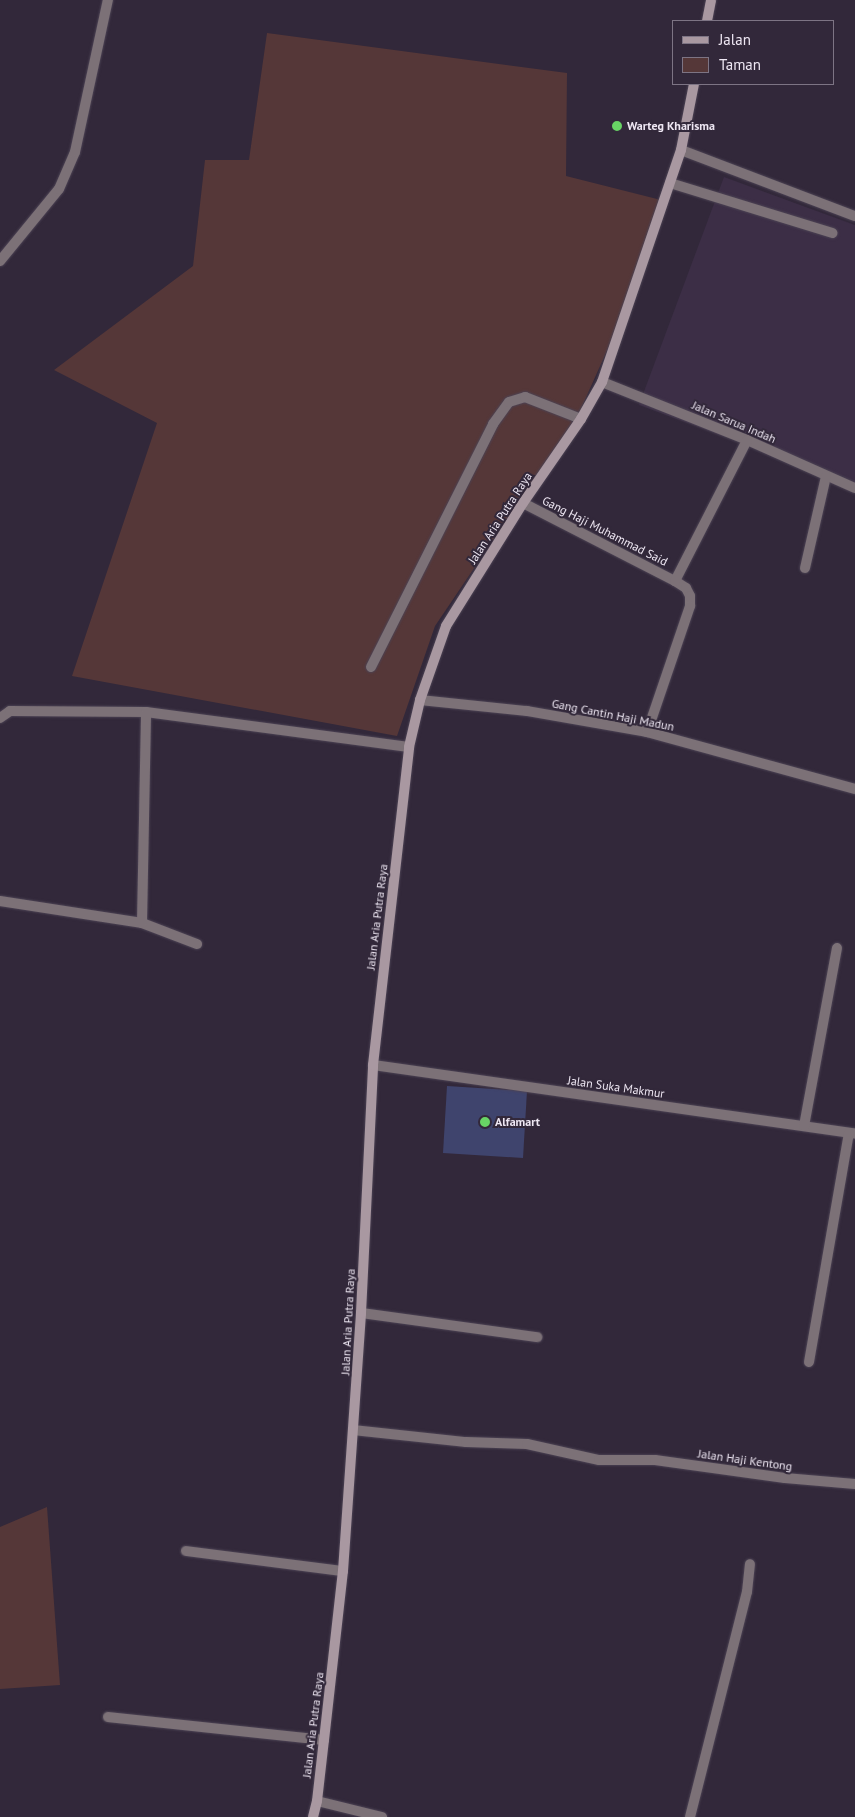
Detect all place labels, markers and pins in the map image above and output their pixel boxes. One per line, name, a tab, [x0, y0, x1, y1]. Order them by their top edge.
place label: Warteg Kharisma	[627, 119, 715, 133]
marker: Warteg Kharisma	[611, 120, 623, 132]
place label: Alfamart	[495, 1115, 540, 1129]
marker: Alfamart	[479, 1116, 491, 1128]

